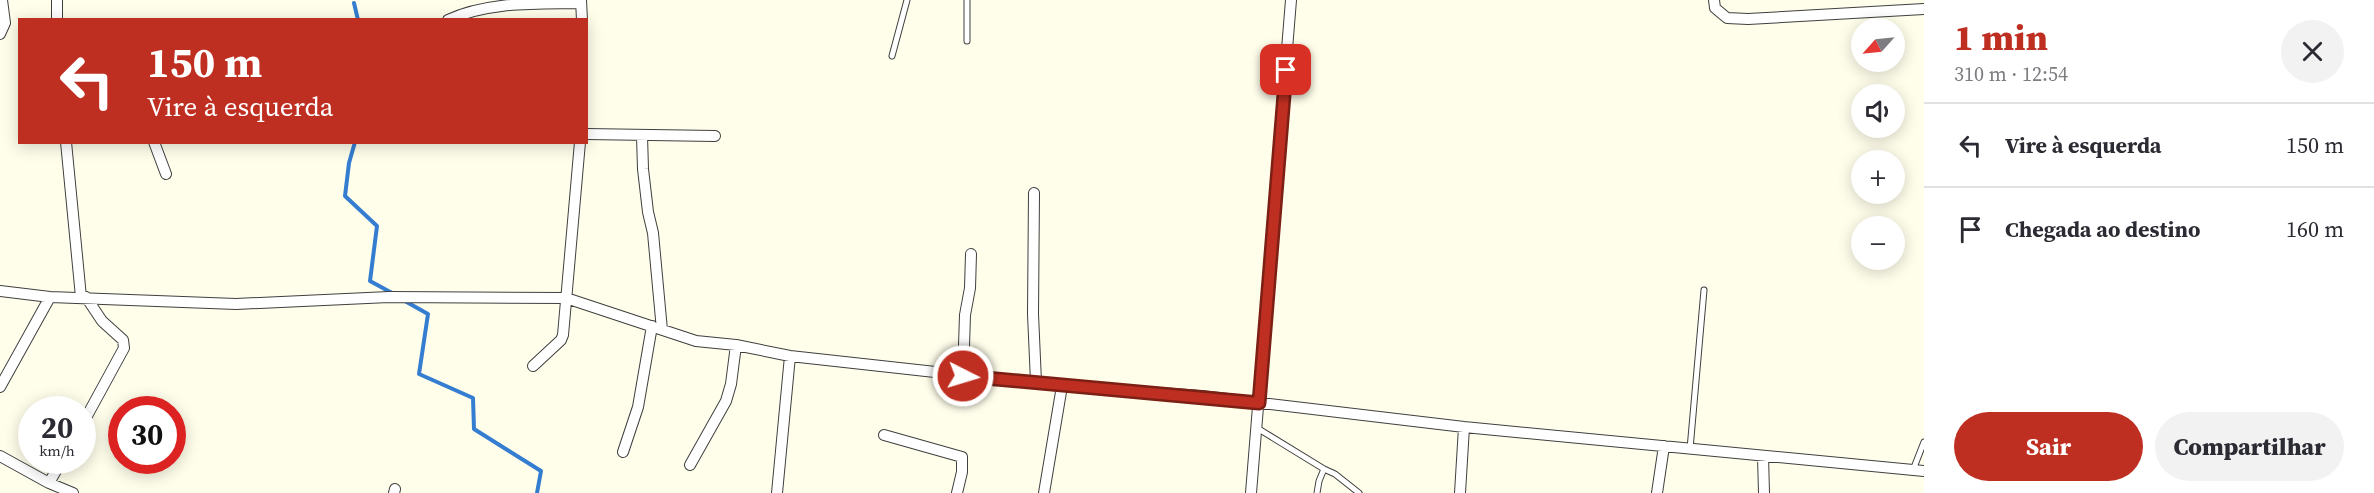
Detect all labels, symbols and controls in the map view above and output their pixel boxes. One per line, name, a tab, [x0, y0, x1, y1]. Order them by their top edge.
text: 1 min	[1954, 13, 2048, 62]
north arrow	[1851, 18, 1905, 72]
map controls	[1851, 18, 1905, 270]
button: close	[2281, 20, 2344, 83]
text: 150 m	[147, 33, 262, 91]
icon: left	[48, 42, 126, 120]
pin	[1260, 44, 1311, 95]
icon: arrive	[1269, 53, 1302, 86]
text: 310 m · 12:54	[1954, 60, 2068, 88]
button: sound	[1851, 84, 1905, 138]
text: Vire à esquerda	[147, 88, 333, 125]
icon: left	[1954, 129, 1987, 162]
text: Vire à esquerda	[2005, 130, 2161, 160]
text: 150 m	[2286, 130, 2344, 160]
button: +	[1851, 150, 1905, 204]
icon: arrive	[1954, 213, 1987, 246]
text: Chegada ao destino	[2005, 214, 2200, 244]
text: 160 m	[2286, 214, 2344, 244]
button: −	[1851, 216, 1905, 270]
position arrow	[931, 344, 995, 408]
speed limit sign: 30	[108, 396, 186, 474]
text: 20	[41, 407, 73, 448]
button: Sair	[1954, 412, 2143, 481]
button: Compartilhar	[2155, 412, 2344, 481]
text: km/h	[39, 440, 75, 461]

